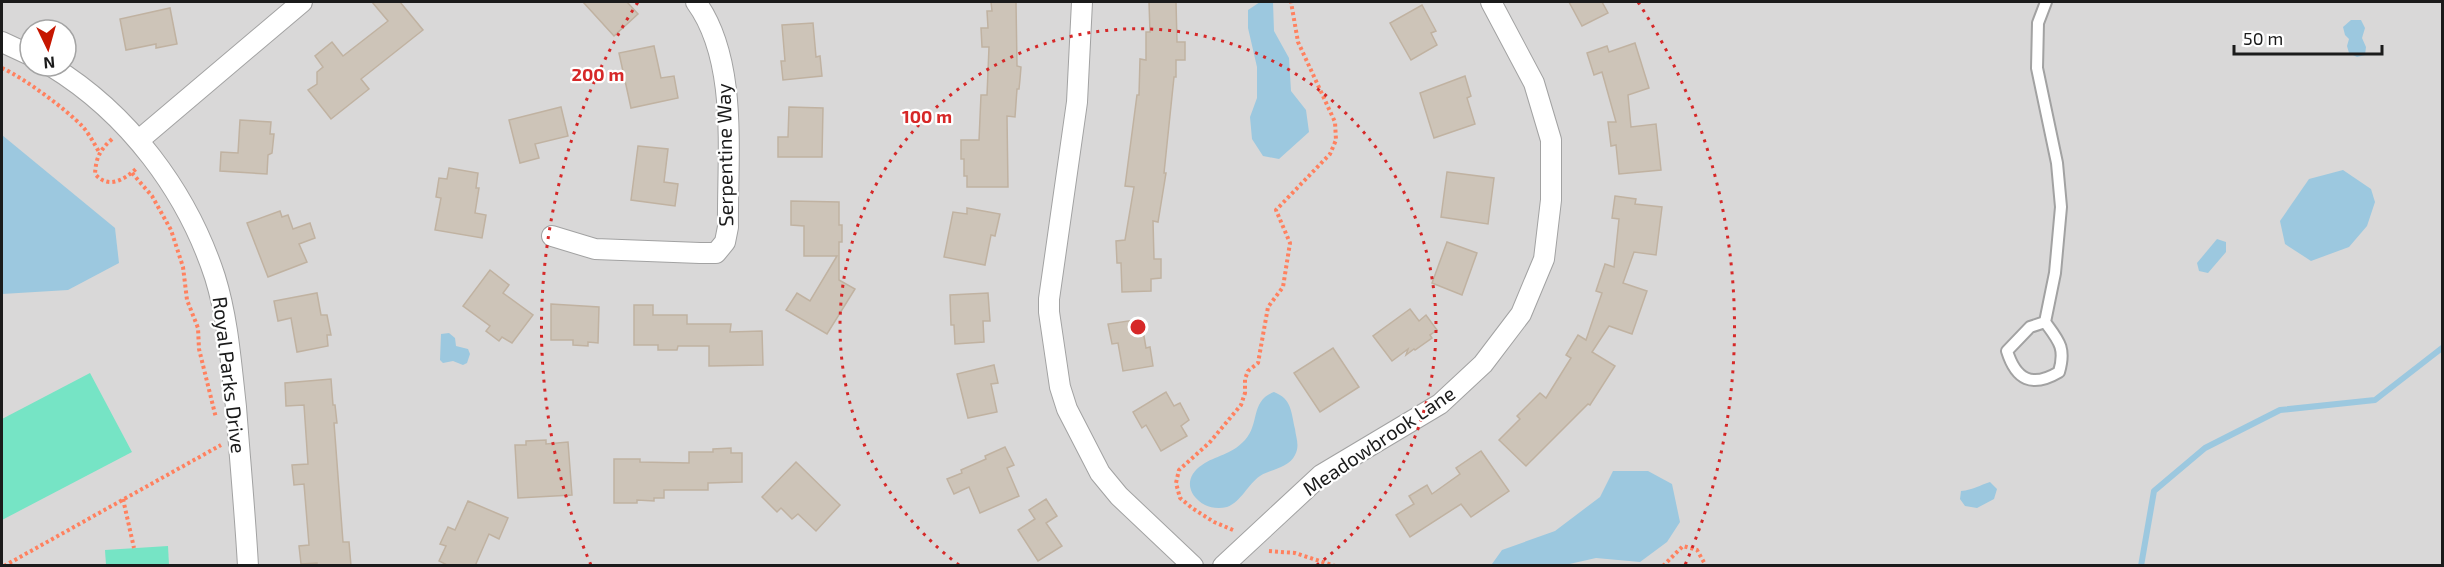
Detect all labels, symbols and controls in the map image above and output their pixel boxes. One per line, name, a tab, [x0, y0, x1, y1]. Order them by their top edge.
north arrow	[18, 18, 78, 78]
scale bar	[2234, 18, 2382, 56]
text: 50 m	[2243, 27, 2283, 49]
text: N	[43, 53, 56, 73]
text: 200 m	[572, 63, 624, 85]
street label: Serpentine Way	[711, 83, 737, 227]
text: 100 m	[902, 105, 952, 127]
street label: Royal Parks Drive	[208, 295, 252, 455]
centre of rings	[1128, 317, 1148, 337]
street label: Meadowbrook Lane	[1298, 380, 1459, 500]

